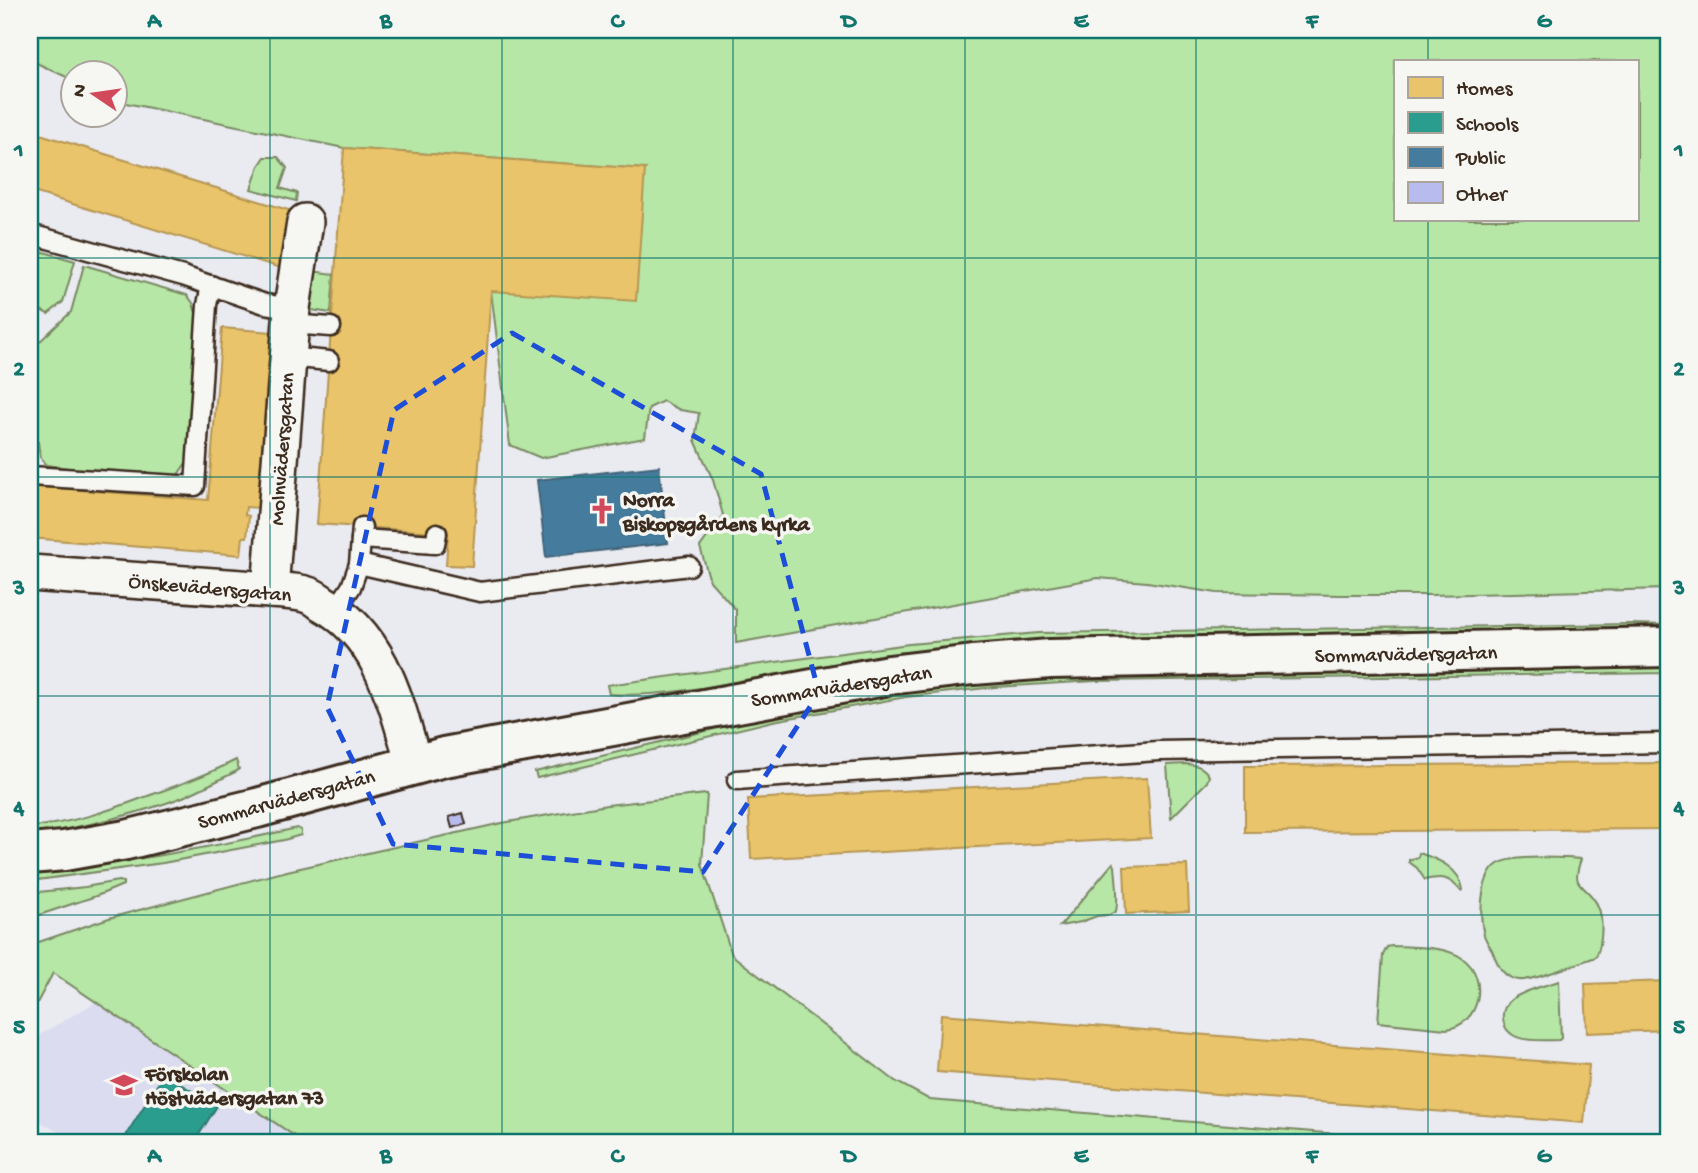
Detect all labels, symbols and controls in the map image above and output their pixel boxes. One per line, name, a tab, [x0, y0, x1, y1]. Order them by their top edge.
text: A	[146, 9, 162, 36]
text: B	[379, 9, 393, 36]
text: C	[611, 9, 626, 36]
text: D	[840, 9, 858, 36]
text: E	[1074, 9, 1090, 36]
text: F	[1305, 9, 1320, 36]
text: G	[1537, 9, 1553, 36]
north arrow	[60, 60, 130, 130]
legend	[1394, 60, 1638, 220]
text: Homes	[1456, 78, 1514, 103]
text: N	[68, 82, 93, 100]
text: Schools	[1456, 114, 1520, 139]
text: 1	[13, 138, 24, 165]
text: 1	[1673, 138, 1684, 165]
text: Public	[1455, 148, 1506, 173]
text: Other	[1456, 184, 1508, 209]
text: 2	[13, 357, 25, 384]
text: 2	[1673, 357, 1685, 384]
street label: Molnvädersgatan	[267, 372, 302, 526]
place label: Norra Biskopsgårdens kyrka	[622, 490, 811, 539]
church icon: Norra Biskopsgårdens kyrka	[587, 496, 617, 526]
street label: Önskevädersgatan	[127, 571, 292, 610]
text: 3	[12, 576, 25, 603]
text: 3	[1672, 576, 1685, 603]
street label: Sommarvädersgatan	[1315, 642, 1498, 671]
street label: Sommarvädersgatan	[749, 662, 934, 715]
street label: Sommarvädersgatan	[195, 766, 378, 837]
text: 4	[13, 796, 25, 823]
text: 4	[1673, 796, 1685, 823]
text: 5	[13, 1015, 25, 1042]
text: 5	[1673, 1015, 1685, 1042]
place label: Förskolan Höstvädersgatan 73	[144, 1064, 324, 1113]
school or university icon: Förskolan Höstvädersgatan 73	[109, 1070, 139, 1100]
text: A	[146, 1144, 162, 1171]
text: B	[379, 1144, 393, 1171]
text: C	[611, 1144, 626, 1171]
text: D	[840, 1144, 858, 1171]
text: E	[1074, 1144, 1090, 1171]
text: F	[1305, 1144, 1320, 1171]
text: G	[1537, 1144, 1553, 1171]

